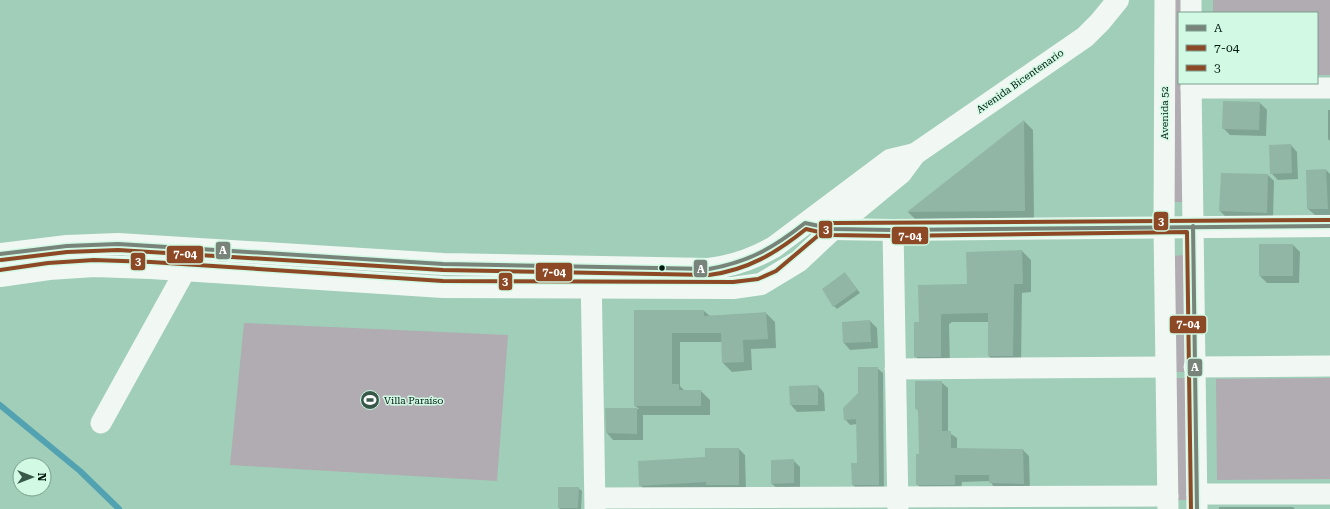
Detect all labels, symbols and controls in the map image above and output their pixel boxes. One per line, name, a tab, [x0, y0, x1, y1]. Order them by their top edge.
legend	[1178, 12, 1318, 84]
text: A	[1214, 21, 1223, 35]
text: 7-04	[1214, 41, 1240, 55]
street label: Avenida Bicentenario	[974, 47, 1066, 115]
text: 3	[1214, 61, 1221, 75]
street label: Avenida 52	[1159, 86, 1170, 139]
line badge: 3	[1153, 211, 1169, 231]
text: 3	[1158, 215, 1164, 228]
line badge: 3	[818, 220, 833, 239]
text: 3	[823, 223, 829, 236]
line badge: 7-04	[891, 226, 929, 245]
text: 7-04	[898, 230, 923, 243]
line badge: A	[215, 241, 231, 260]
text: A	[219, 244, 227, 257]
line badge: 7-04	[166, 245, 204, 264]
text: 7-04	[173, 248, 198, 261]
line badge: 3	[130, 252, 146, 271]
text: 3	[135, 255, 141, 268]
line badge: A	[693, 259, 708, 278]
line badge: 7-04	[535, 262, 573, 282]
unlabelled marker	[657, 263, 667, 273]
text: A	[697, 263, 705, 276]
text: 7-04	[542, 266, 567, 279]
line badge: 3	[498, 272, 513, 291]
text: 3	[502, 275, 508, 288]
line badge: 7-04	[1169, 315, 1207, 334]
text: 7-04	[1176, 318, 1201, 331]
line badge: A	[1187, 358, 1203, 377]
text: A	[1191, 361, 1199, 374]
sports icon: Villa Paraíso	[359, 389, 381, 411]
place label: Villa Paraíso	[384, 395, 443, 406]
north arrow	[12, 457, 52, 497]
text: N	[35, 473, 48, 482]

